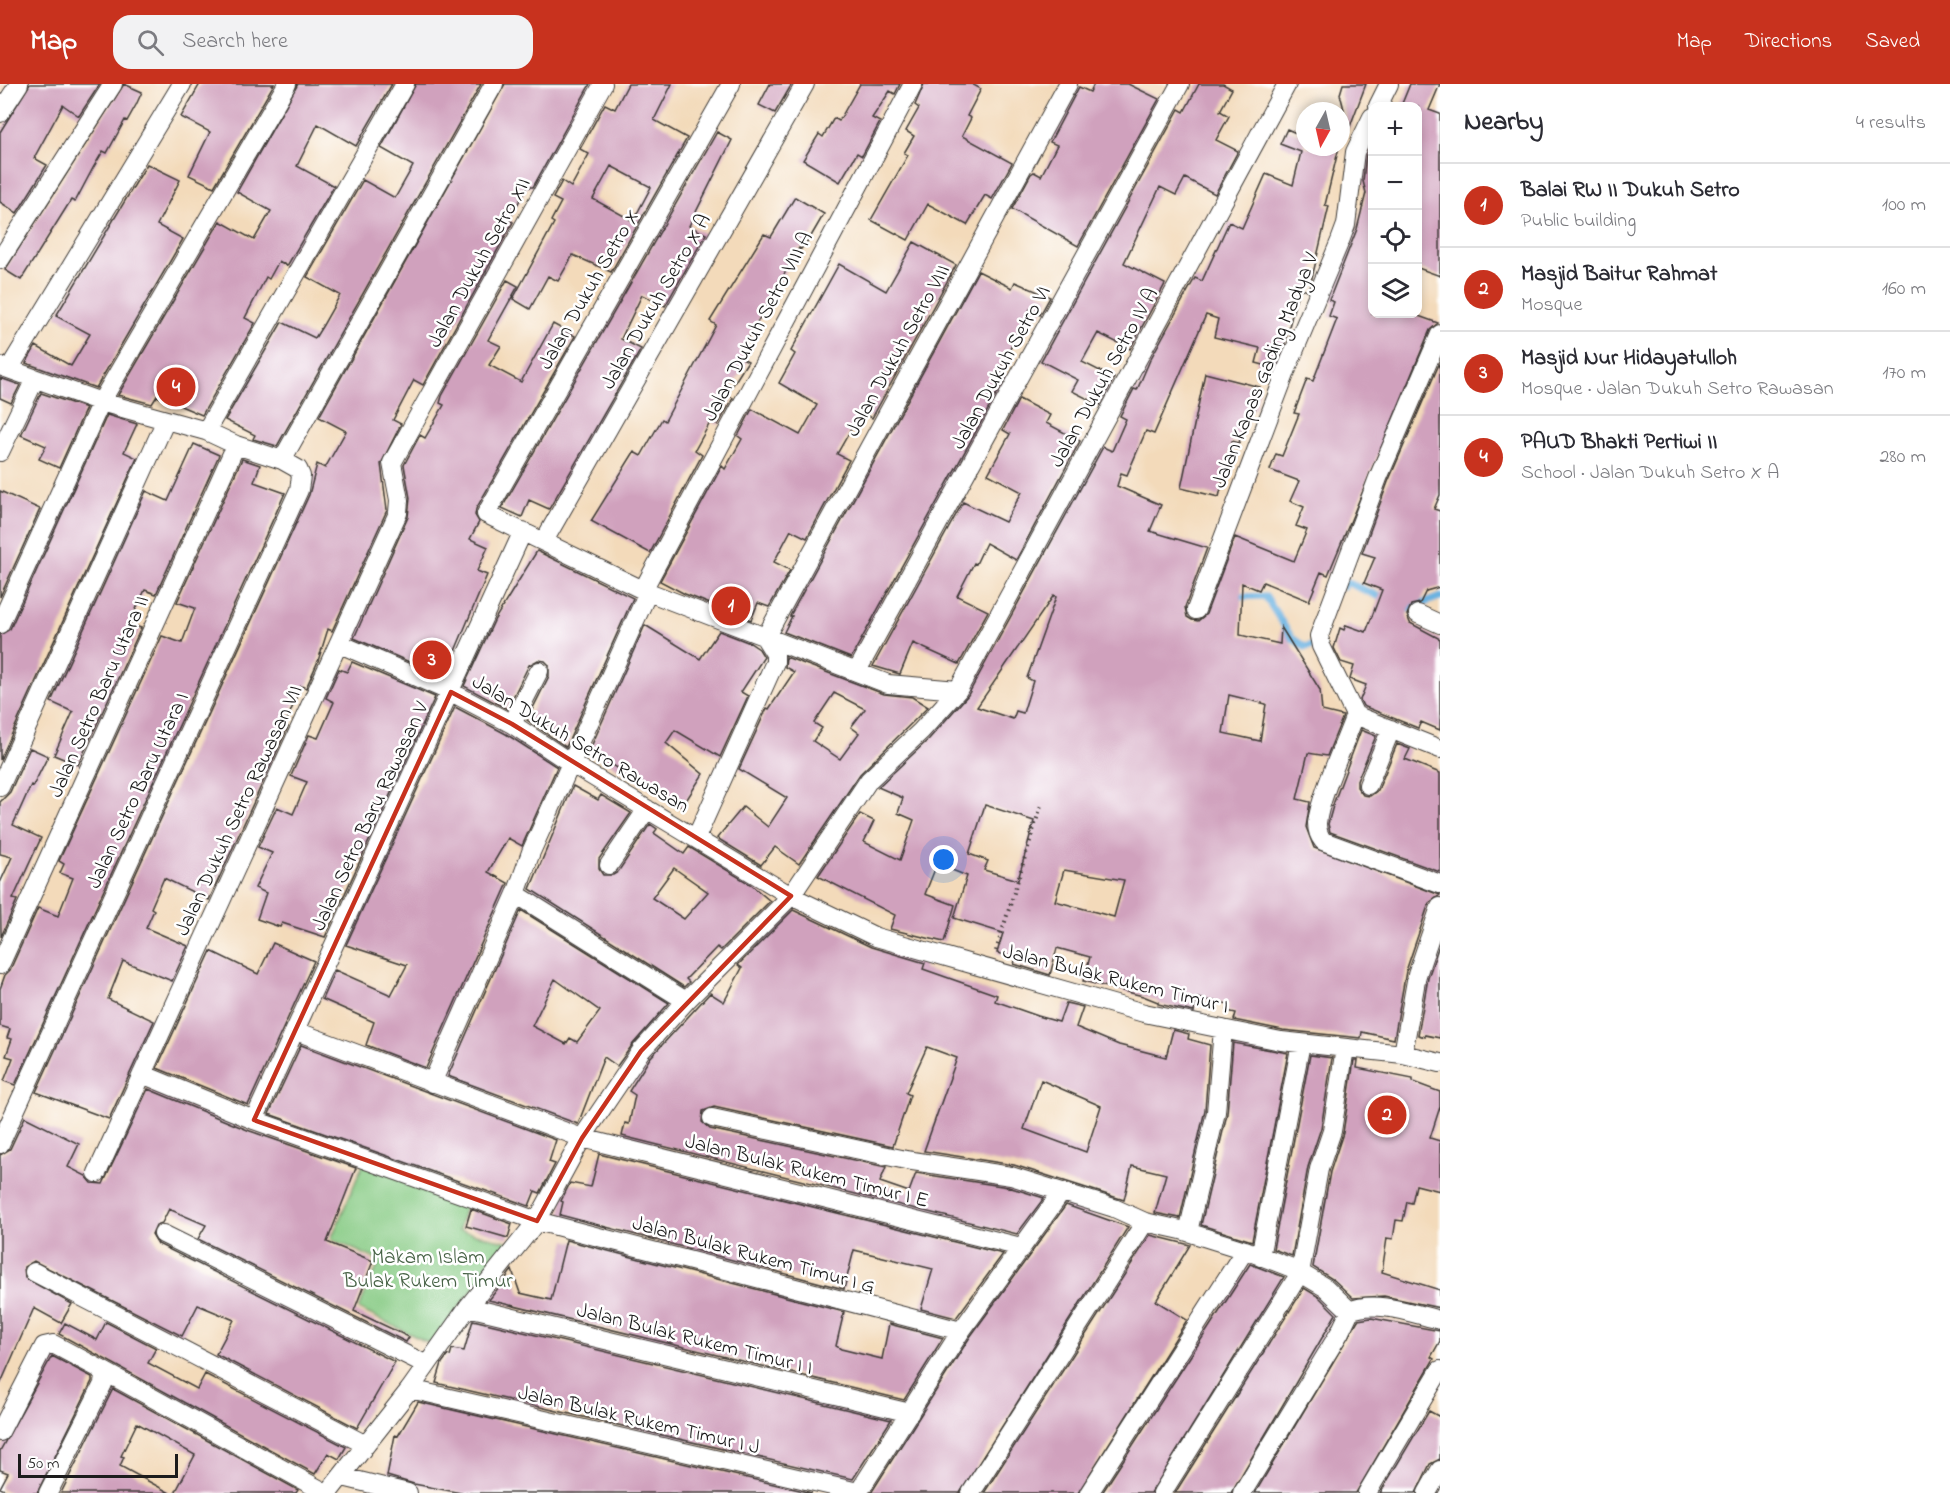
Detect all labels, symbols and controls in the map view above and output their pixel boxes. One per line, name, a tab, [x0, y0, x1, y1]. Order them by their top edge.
search box	[113, 15, 533, 69]
text: Map	[30, 22, 77, 63]
icon: search	[134, 26, 167, 59]
text: Search here	[182, 26, 288, 58]
text: Map	[1676, 27, 1712, 57]
text: Directions	[1745, 27, 1832, 57]
text: Saved	[1865, 27, 1920, 57]
north arrow	[1296, 102, 1350, 156]
map controls	[1368, 102, 1422, 318]
button: +	[1368, 102, 1422, 156]
text: Nearby	[1464, 104, 1543, 142]
text: 4 results	[1856, 109, 1926, 138]
button: −	[1368, 156, 1422, 210]
street label: Jalan Dukuh Setro XII	[420, 172, 539, 354]
text: Balai RW II Dukuh Setro	[1521, 175, 1740, 207]
text: 1	[1480, 191, 1487, 220]
text: 100 m	[1882, 191, 1926, 220]
street label: Jalan Dukuh Setro X	[532, 204, 648, 376]
text: Public building	[1521, 207, 1636, 236]
street label: Jalan Dukuh Setro X A	[594, 208, 719, 396]
button: locate	[1368, 210, 1422, 264]
street label: Jalan Dukuh Setro VIII A	[696, 227, 822, 427]
street label: Jalan Kapas Gading Madya V	[1205, 248, 1329, 494]
street label: Jalan Dukuh Setro VIII	[839, 259, 959, 443]
text: Masjid Baitur Rahmat	[1521, 259, 1717, 291]
button: layers	[1368, 264, 1422, 318]
text: 2	[1479, 275, 1488, 304]
text: 160 m	[1882, 275, 1926, 304]
street label: Jalan Dukuh Setro VI	[944, 281, 1059, 455]
street label: Jalan Dukuh Setro IV A	[1043, 283, 1167, 473]
text: Mosque	[1521, 291, 1582, 320]
text: Masjid Nur Hidayatulloh	[1521, 343, 1737, 375]
text: 3	[1479, 359, 1488, 388]
text: 170 m	[1882, 359, 1926, 388]
pin: 4	[156, 364, 195, 410]
text: Mosque · Jalan Dukuh Setro Rawasan	[1521, 375, 1834, 404]
text: PAUD Bhakti Pertiwi II	[1521, 427, 1718, 459]
text: 4	[1479, 443, 1488, 472]
text: 280 m	[1879, 443, 1926, 472]
text: School · Jalan Dukuh Setro X A	[1521, 459, 1779, 488]
pin: 1	[712, 584, 750, 628]
street label: Jalan Setro Baru Utara II	[42, 591, 154, 801]
pin: 3	[412, 638, 452, 682]
street label: Jalan Dukuh Setro Rawasan	[466, 668, 694, 822]
street label: Jalan Dukuh Setro Rawasan VII	[168, 680, 311, 941]
street label: Jalan Setro Baru Utara I	[80, 688, 194, 892]
street label: Jalan Setro Baru Rawasan V	[305, 697, 437, 936]
your location	[929, 845, 958, 874]
street label: Jalan Bulak Rukem Timur I	[999, 937, 1232, 1023]
pin: 2	[1368, 1092, 1406, 1138]
street label: Jalan Bulak Rukem Timur I E	[682, 1127, 931, 1217]
street label: Jalan Bulak Rukem Timur I G	[629, 1209, 878, 1303]
park label: Makam Islam Bulak Rukem Timur	[342, 1243, 513, 1297]
street label: Jalan Bulak Rukem Timur I I	[573, 1296, 816, 1384]
street label: Jalan Bulak Rukem Timur I J	[515, 1379, 762, 1463]
scale bar	[18, 1451, 178, 1478]
text: 50 m	[27, 1452, 59, 1476]

